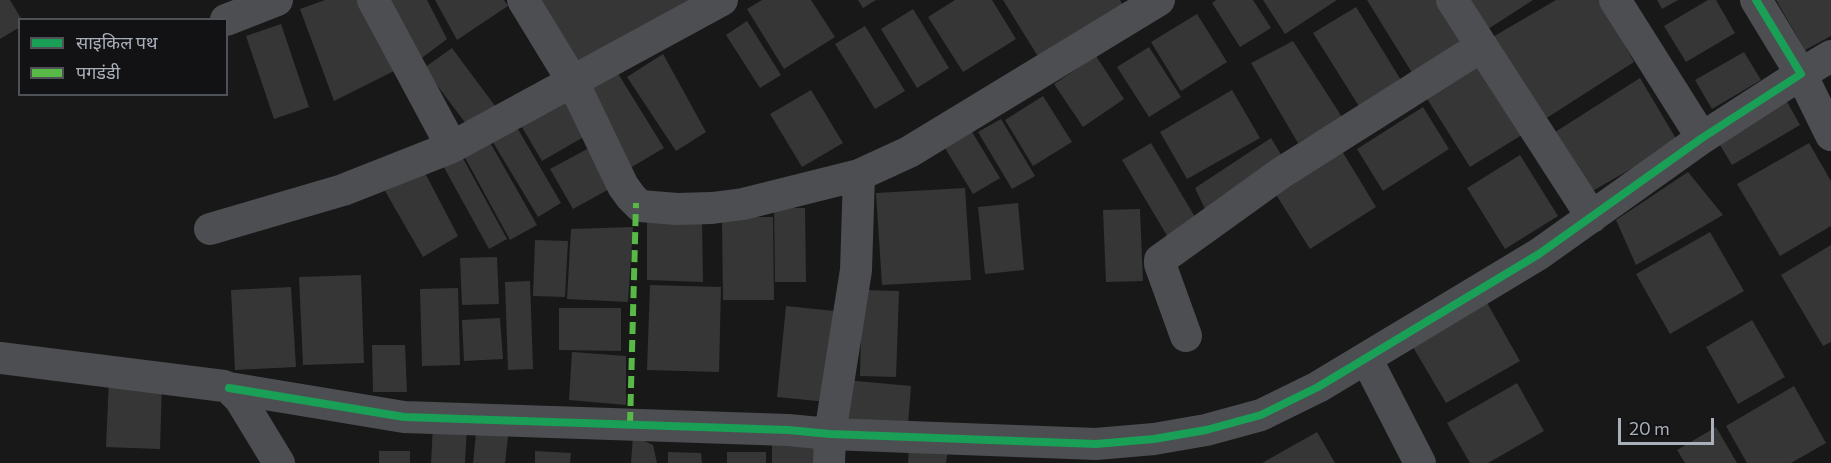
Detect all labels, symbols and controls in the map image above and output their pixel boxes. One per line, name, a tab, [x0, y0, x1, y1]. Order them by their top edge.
legend	[18, 18, 228, 96]
text: साइकिल पथ	[76, 31, 158, 53]
text: पगडंडी	[76, 61, 120, 83]
scale bar	[1621, 406, 1717, 444]
text: 20 m	[1629, 417, 1670, 439]

